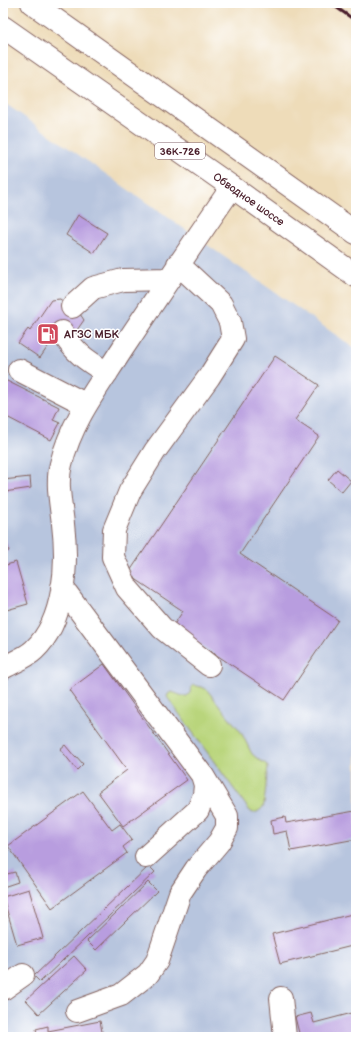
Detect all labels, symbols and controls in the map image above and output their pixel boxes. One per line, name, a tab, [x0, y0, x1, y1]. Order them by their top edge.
road number: 36К-726	[155, 143, 205, 159]
street label: Обводное шоссе	[211, 170, 287, 229]
fuel station icon: АГЗС МБК	[35, 321, 61, 347]
place label: АГЗС МБК	[63, 328, 119, 341]

